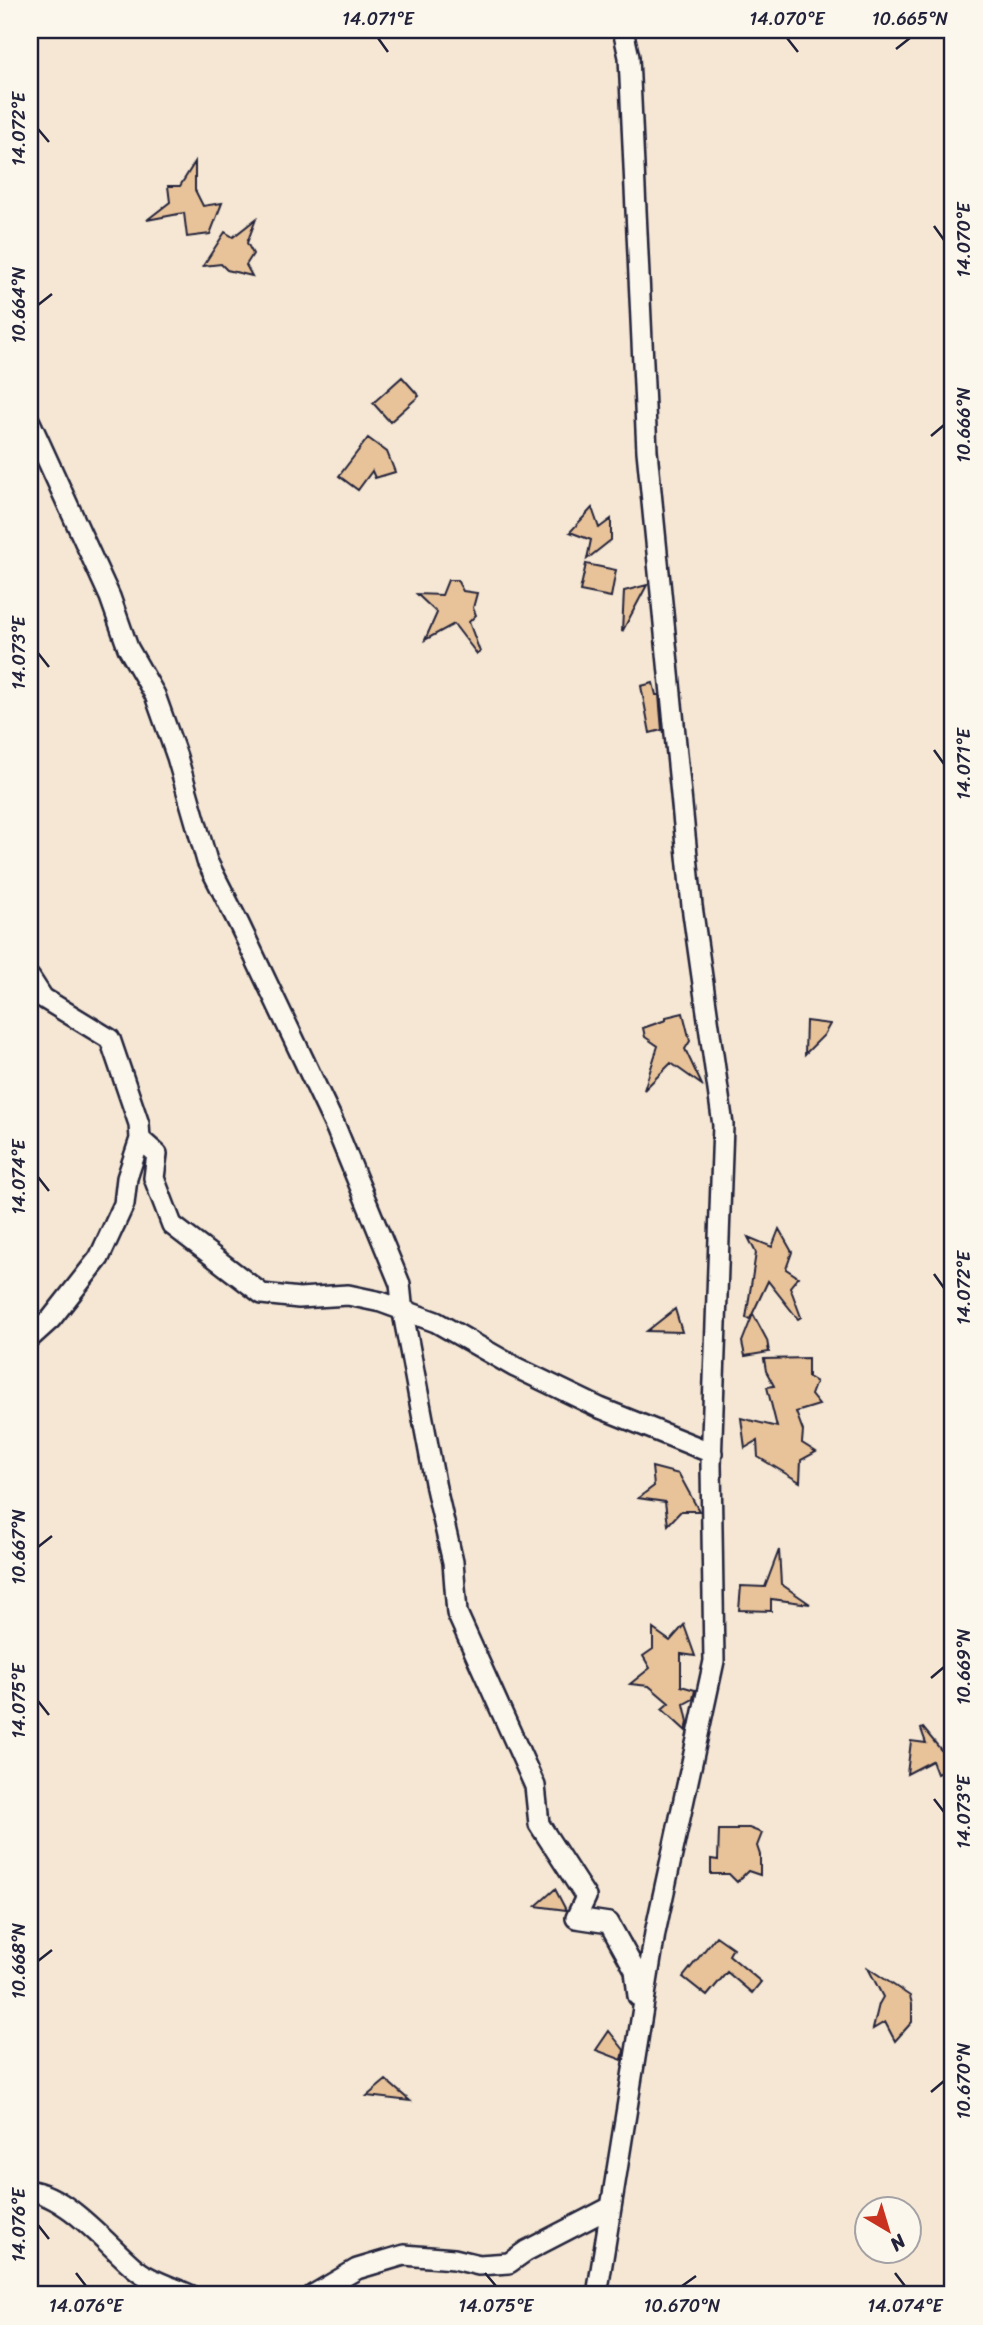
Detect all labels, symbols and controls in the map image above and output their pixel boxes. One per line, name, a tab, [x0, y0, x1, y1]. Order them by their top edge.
text: 14.071°E	[342, 3, 415, 35]
text: 14.070°E	[749, 3, 826, 35]
text: 10.665°N	[872, 3, 949, 35]
text: 14.072°E	[3, 91, 35, 166]
text: 14.070°E	[948, 201, 980, 278]
text: 10.664°N	[3, 266, 35, 343]
text: 10.666°N	[948, 387, 980, 463]
text: 14.073°E	[3, 615, 35, 690]
text: 14.071°E	[948, 727, 980, 800]
text: 14.074°E	[3, 1138, 35, 1215]
text: 14.072°E	[948, 1250, 980, 1325]
text: 10.667°N	[3, 1509, 35, 1585]
text: 10.669°N	[948, 1628, 980, 1705]
text: 14.075°E	[3, 1663, 35, 1738]
text: 14.073°E	[948, 1774, 980, 1849]
text: 10.668°N	[3, 1922, 35, 1999]
text: 10.670°N	[948, 2042, 980, 2119]
text: 14.076°E	[3, 2187, 35, 2262]
north arrow	[853, 2196, 923, 2266]
text: N	[882, 2225, 914, 2261]
text: 14.076°E	[49, 2290, 124, 2322]
text: 14.075°E	[459, 2290, 534, 2322]
text: 10.670°N	[644, 2290, 721, 2322]
text: 14.074°E	[867, 2290, 944, 2322]

